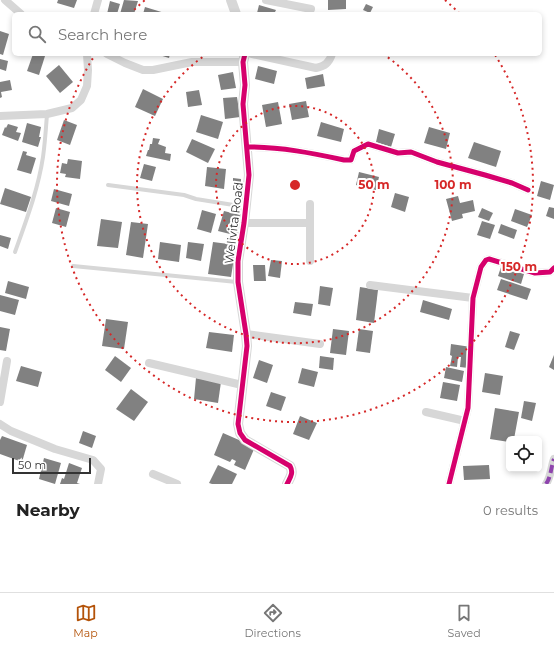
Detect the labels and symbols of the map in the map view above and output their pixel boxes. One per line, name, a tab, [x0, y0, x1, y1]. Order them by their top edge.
text: 50 m	[358, 177, 390, 192]
text: 100 m	[435, 177, 471, 192]
centre of rings	[288, 178, 302, 192]
street label: Welivita Road	[221, 181, 246, 265]
text: 150 m	[501, 259, 537, 274]
scale bar	[12, 456, 91, 475]

